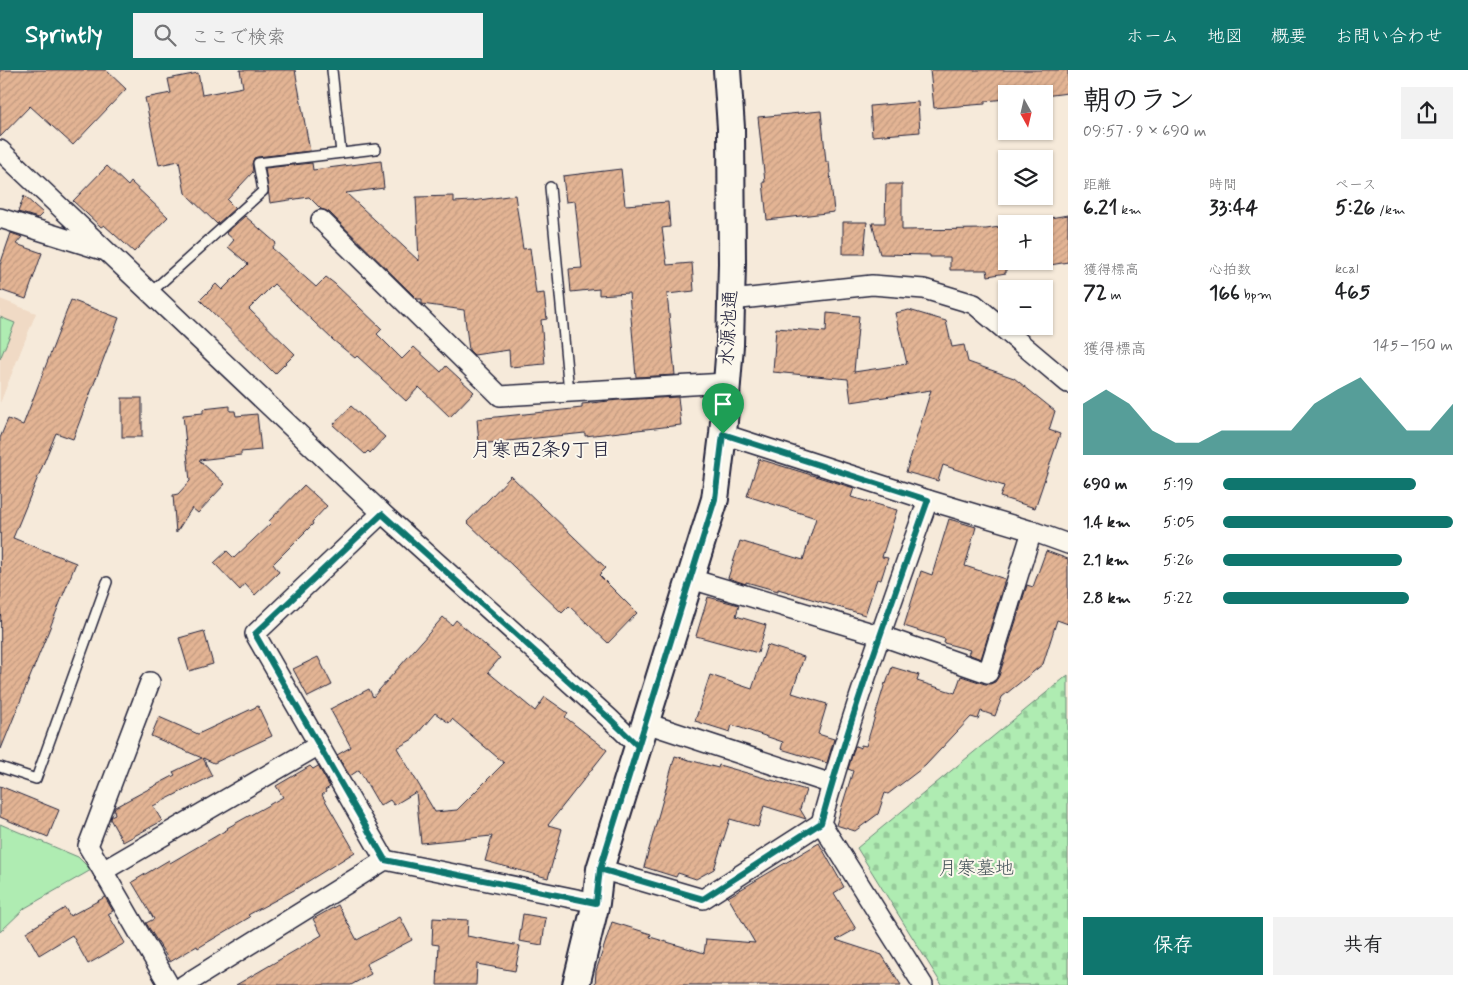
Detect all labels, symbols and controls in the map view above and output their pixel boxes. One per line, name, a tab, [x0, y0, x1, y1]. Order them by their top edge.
search box	[133, 13, 483, 58]
text: Sprintly	[25, 20, 103, 51]
icon: search	[151, 21, 179, 49]
text: ここで検索	[191, 25, 286, 50]
text: ホーム	[1126, 25, 1179, 49]
text: 地図	[1207, 25, 1243, 49]
text: 概要	[1271, 25, 1307, 49]
text: お問い合わせ	[1335, 25, 1443, 49]
text: 朝のラン	[1083, 83, 1195, 120]
north arrow	[998, 85, 1052, 140]
map controls	[998, 85, 1053, 335]
button: share	[1401, 87, 1453, 139]
text: 09:57 · 9 × 690 m	[1083, 121, 1206, 142]
button: layers	[998, 150, 1053, 205]
text: 距離	[1083, 176, 1111, 194]
text: 時間	[1209, 176, 1237, 194]
text: ペース	[1335, 176, 1376, 194]
text: 6.21	[1083, 194, 1117, 222]
text: 33:44	[1209, 194, 1258, 222]
text: 5:26	[1335, 194, 1375, 222]
text: km	[1117, 201, 1142, 219]
text: /km	[1375, 201, 1405, 219]
button: +	[998, 215, 1053, 270]
text: kcal	[1335, 260, 1359, 278]
text: 獲得標高	[1083, 261, 1139, 279]
text: 心拍数	[1209, 261, 1251, 279]
text: 465	[1335, 278, 1371, 306]
text: 72	[1083, 279, 1107, 307]
text: 166	[1209, 279, 1240, 307]
button: −	[998, 280, 1053, 335]
text: m	[1107, 286, 1122, 304]
text: bpm	[1240, 286, 1272, 304]
street label: 水源池通	[715, 289, 743, 367]
text: 145–150 m	[1373, 335, 1453, 356]
text: 獲得標高	[1083, 339, 1147, 360]
pin	[702, 383, 744, 434]
icon: arrive	[709, 390, 737, 418]
district label: 月寒西2条9丁目	[471, 437, 611, 464]
text: 690 m	[1083, 474, 1127, 495]
text: 5:19	[1163, 474, 1194, 495]
text: 1.4 km	[1083, 512, 1130, 533]
text: 5:05	[1163, 512, 1194, 533]
text: 2.1 km	[1083, 550, 1129, 571]
text: 5:26	[1163, 550, 1194, 571]
text: 2.8 km	[1083, 588, 1131, 609]
text: 5:22	[1163, 588, 1193, 609]
park label: 月寒墓地	[938, 856, 1014, 881]
button: 保存	[1083, 917, 1263, 975]
button: 共有	[1273, 917, 1453, 975]

